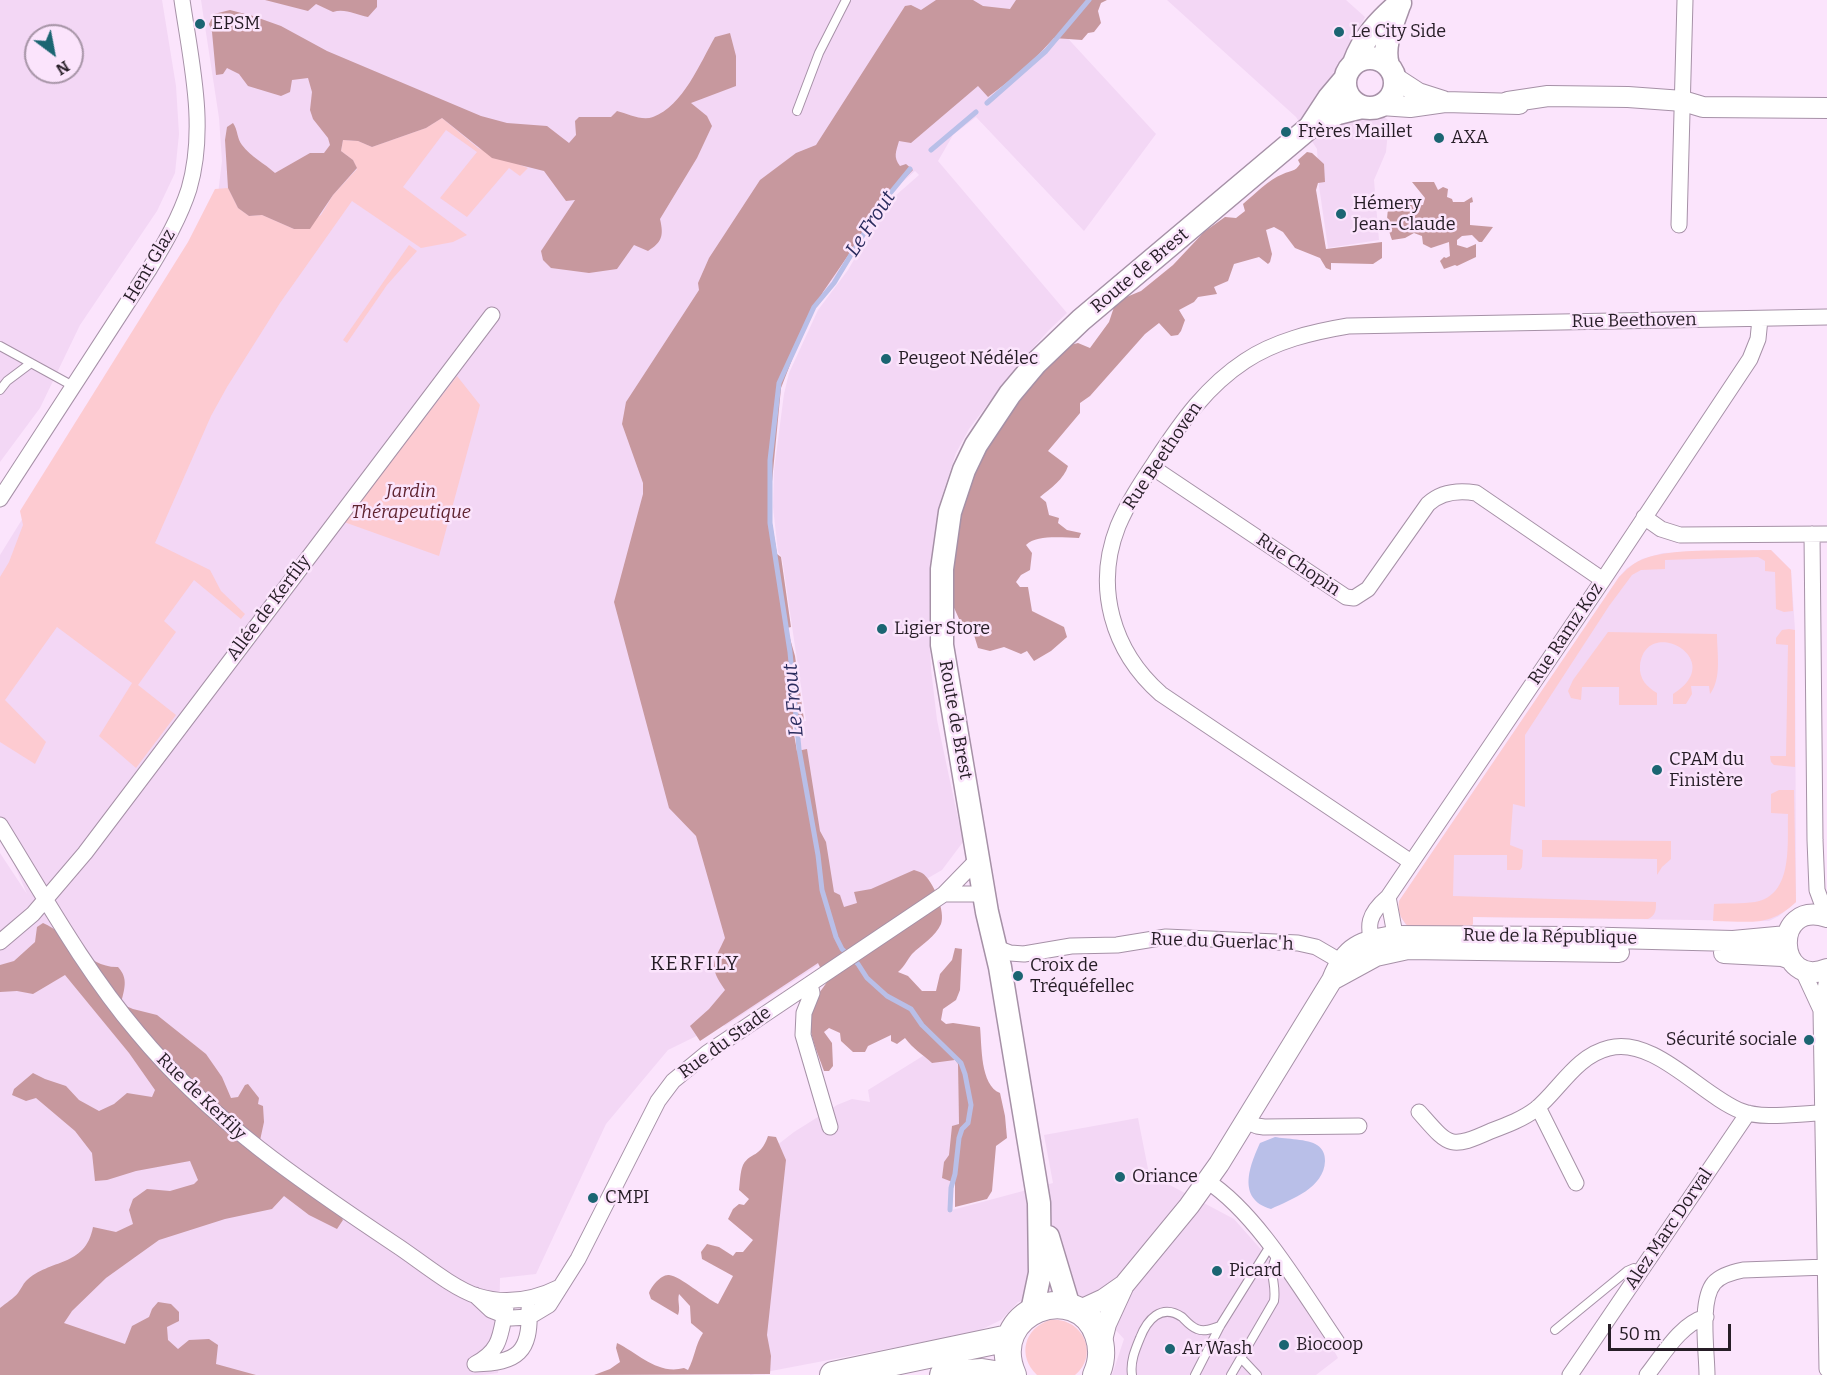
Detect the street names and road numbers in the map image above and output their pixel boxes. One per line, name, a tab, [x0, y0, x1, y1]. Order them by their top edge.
street label: Route de Brest	[1087, 224, 1193, 318]
street label: Hent Glaz	[120, 225, 180, 307]
street label: Rue Beethoven	[1571, 309, 1697, 333]
street label: Rue Beethoven	[1119, 398, 1207, 514]
street label: Rue Chopin	[1252, 529, 1344, 601]
street label: Allée de Kerfily	[222, 551, 316, 665]
street label: Rue Ramz Koz	[1524, 579, 1608, 689]
street label: Route de Brest	[934, 659, 976, 781]
street label: Rue de la République	[1463, 925, 1637, 949]
street label: Rue du Guerlac'h	[1150, 929, 1294, 955]
street label: Rue du Stade	[675, 1002, 775, 1084]
street label: Rue de Kerfily	[152, 1049, 250, 1145]
street label: Alez Marc Dorval	[1621, 1164, 1717, 1294]

